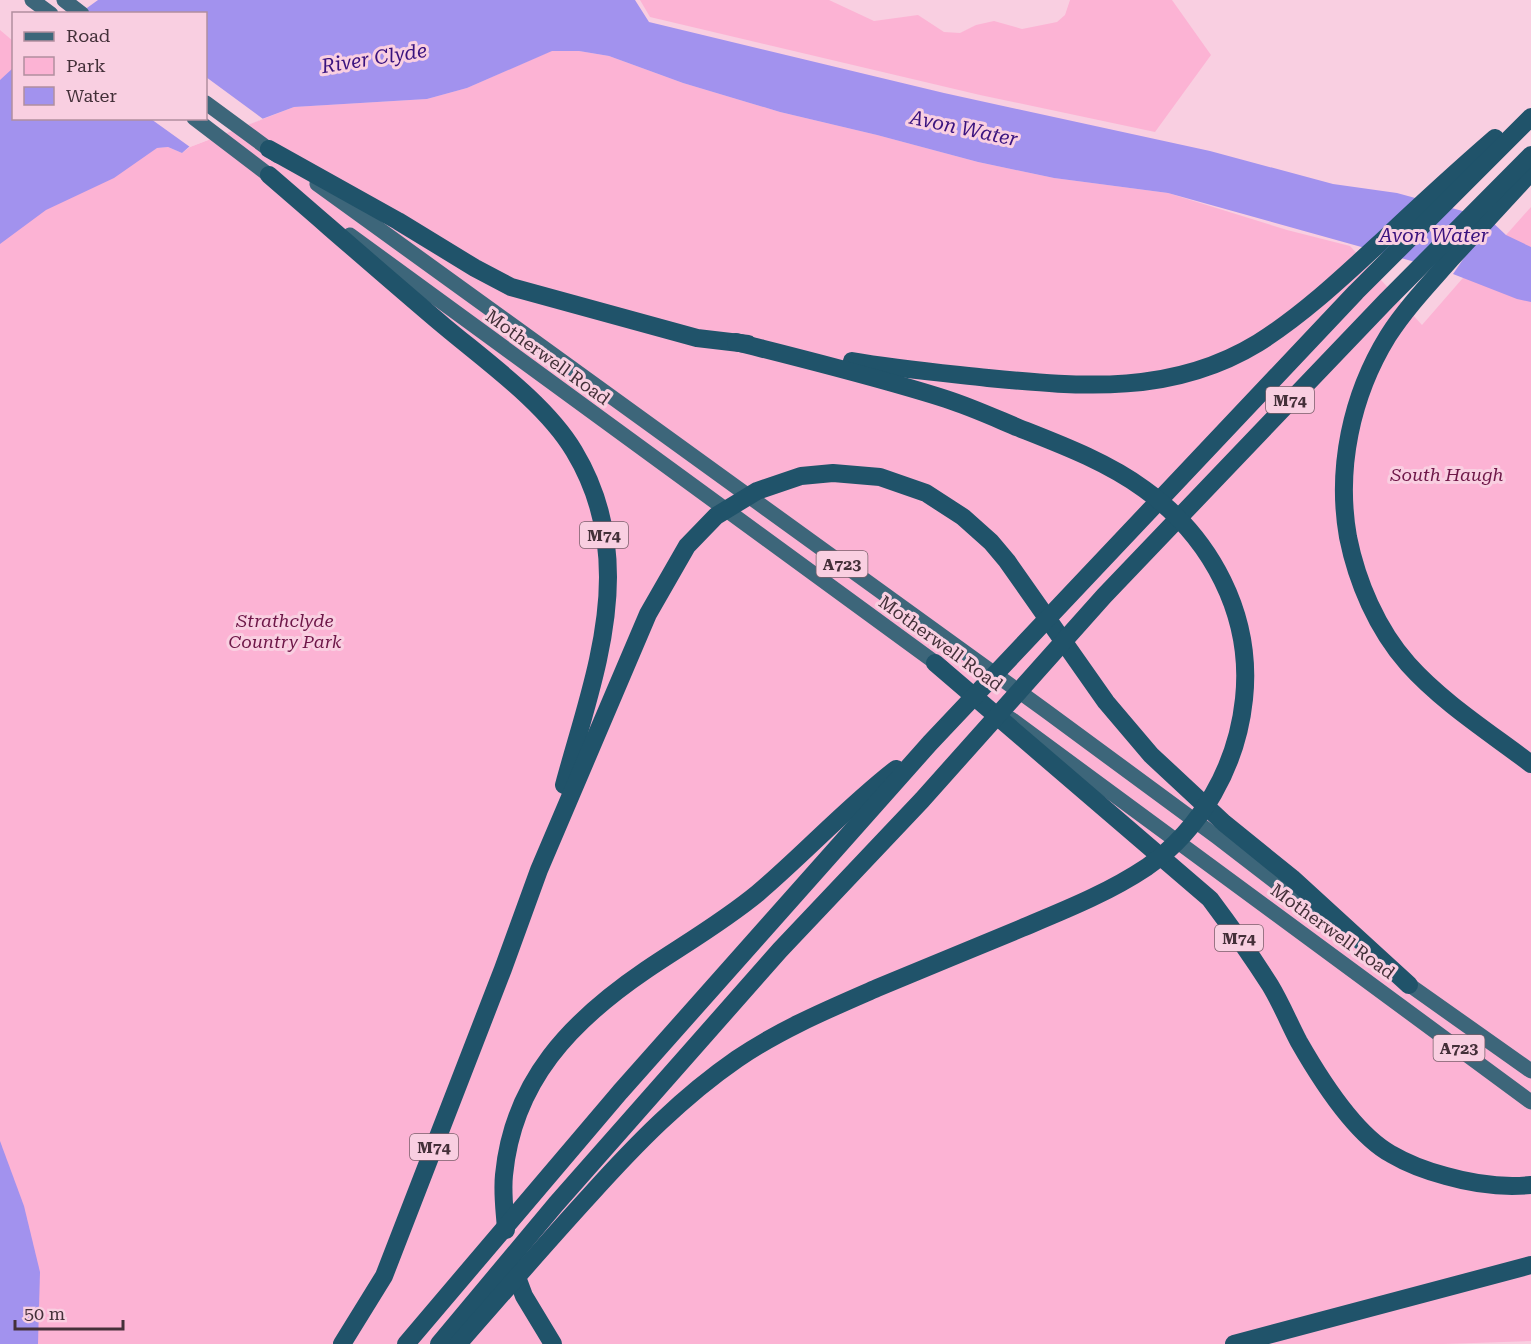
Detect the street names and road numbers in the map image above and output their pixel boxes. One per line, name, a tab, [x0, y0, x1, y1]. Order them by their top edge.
street label: Motherwell Road	[482, 305, 614, 409]
road number: M74	[1266, 387, 1314, 413]
road number: M74	[580, 522, 628, 548]
road number: A723	[816, 551, 868, 577]
street label: Motherwell Road	[875, 591, 1007, 695]
street label: Motherwell Road	[1267, 879, 1399, 983]
road number: M74	[1215, 925, 1263, 951]
road number: A723	[1434, 1035, 1484, 1061]
road number: M74	[410, 1134, 458, 1160]

